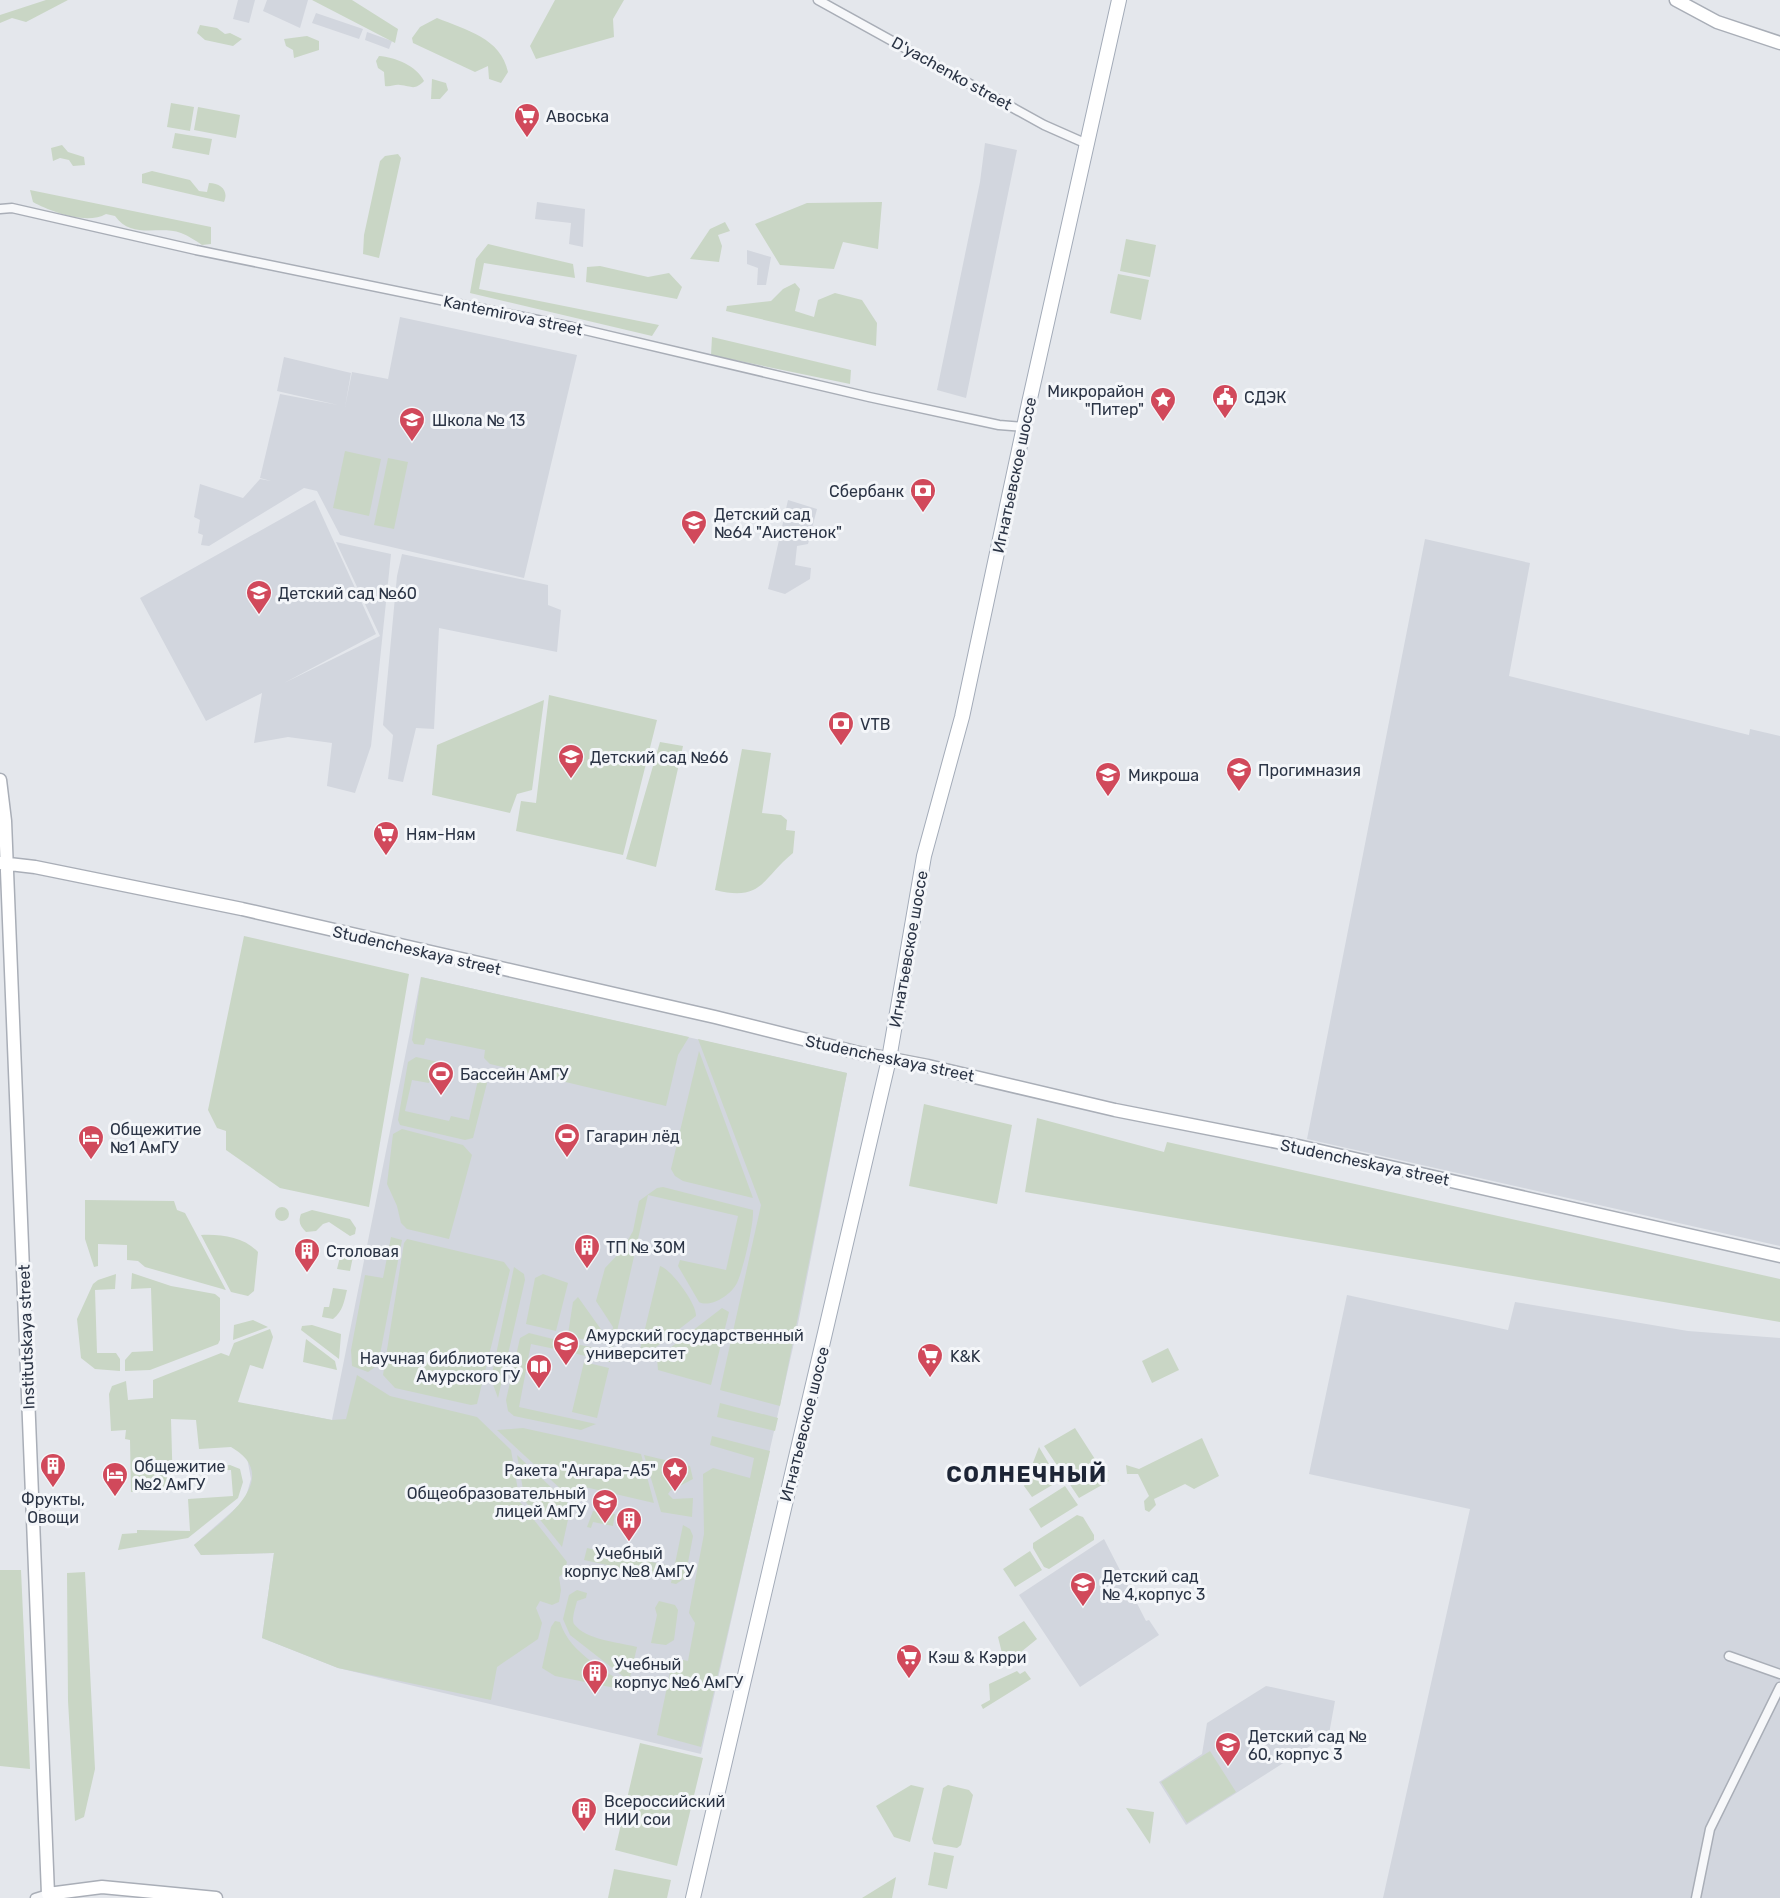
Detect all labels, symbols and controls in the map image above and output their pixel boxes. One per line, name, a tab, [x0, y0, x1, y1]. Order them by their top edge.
street label: D'yachenko street	[888, 33, 1015, 114]
supermarket icon: Авоська	[512, 101, 542, 139]
place label: Авоська	[546, 107, 609, 126]
street label: Kantemirova street	[442, 291, 584, 340]
place label: Микрорайон "Питер"	[1047, 382, 1144, 419]
public building icon: СДЭК	[1210, 382, 1240, 420]
place icon: Микрорайон "Питер"	[1148, 385, 1178, 423]
place label: СДЭК	[1244, 388, 1286, 407]
street label: Игнатьевское шоссе	[989, 395, 1040, 555]
school or university icon: Школа № 13	[397, 405, 427, 443]
place label: Школа № 13	[432, 411, 525, 430]
bank icon: Сбербанк	[908, 476, 938, 514]
place label: Сбербанк	[829, 482, 904, 501]
place label: Детский сад №64 "Аистенок"	[714, 505, 842, 542]
school or university icon: Детский сад №64 "Аистенок"	[679, 508, 709, 546]
school or university icon: Детский сад №60	[244, 578, 274, 616]
place label: Детский сад №60	[278, 584, 417, 603]
bank icon: VTB	[826, 709, 856, 747]
place label: VTB	[860, 715, 890, 734]
school or university icon: Детский сад №66	[556, 742, 586, 780]
place label: Детский сад №66	[590, 748, 729, 767]
school or university icon: Прогимназия	[1224, 755, 1254, 793]
school or university icon: Микроша	[1093, 760, 1123, 798]
place label: Прогимназия	[1258, 761, 1361, 780]
place label: Микроша	[1128, 766, 1199, 785]
supermarket icon: Ням-Ням	[371, 819, 401, 857]
place label: Ням-Ням	[406, 825, 476, 844]
street label: Игнатьевское шоссе	[885, 869, 932, 1029]
street label: Studencheskaya street	[331, 922, 503, 979]
street label: Studencheskaya street	[804, 1031, 976, 1086]
sports icon: Бассейн АмГУ	[426, 1059, 456, 1097]
place label: Бассейн АмГУ	[460, 1065, 569, 1084]
place label: Общежитие №1 АмГУ	[110, 1120, 202, 1157]
sports icon: Гагарин лёд	[552, 1121, 582, 1159]
hotel icon: Общежитие №1 АмГУ	[76, 1123, 106, 1161]
place label: Гагарин лёд	[586, 1127, 680, 1146]
street label: Studencheskaya street	[1279, 1135, 1451, 1190]
building icon: ТП № 30М	[572, 1232, 602, 1270]
building icon: Столовая	[292, 1236, 322, 1274]
place label: ТП № 30М	[606, 1238, 686, 1257]
place label: Столовая	[326, 1242, 399, 1261]
street label: Institutskaya street	[14, 1264, 39, 1410]
place label: Амурский государственный университет	[586, 1326, 804, 1363]
school or university icon: Амурский государственный университет	[551, 1329, 581, 1367]
supermarket icon: K&K	[915, 1341, 945, 1379]
street label: Игнатьевское шоссе	[776, 1345, 833, 1504]
place label: K&K	[950, 1347, 981, 1366]
place label: Научная библиотека Амурского ГУ	[360, 1349, 521, 1386]
library icon: Научная библиотека Амурского ГУ	[524, 1352, 554, 1390]
building icon: Фрукты, Овощи	[38, 1451, 68, 1489]
place icon: Ракета "Ангара-А5"	[660, 1455, 690, 1493]
place label: Общежитие №2 АмГУ	[134, 1457, 226, 1494]
hotel icon: Общежитие №2 АмГУ	[100, 1460, 130, 1498]
place label: Ракета "Ангара-А5"	[504, 1461, 656, 1480]
district label: СОЛНЕЧНЫЙ	[946, 1461, 1108, 1488]
place label: Общеобразовательный лицей АмГУ	[407, 1484, 587, 1521]
school or university icon: Общеобразовательный лицей АмГУ	[590, 1487, 620, 1525]
place label: Фрукты, Овощи	[21, 1490, 85, 1527]
building icon: Учебный корпус №8 АмГУ	[614, 1505, 644, 1543]
place label: Учебный корпус №8 АмГУ	[564, 1544, 694, 1581]
place label: Детский сад № 4,корпус 3	[1102, 1567, 1205, 1604]
school or university icon: Детский сад № 4,корпус 3	[1068, 1570, 1098, 1608]
supermarket icon: Кэш & Кэрри	[894, 1642, 924, 1680]
place label: Кэш & Кэрри	[928, 1648, 1027, 1667]
place label: Учебный корпус №6 АмГУ	[614, 1655, 744, 1692]
building icon: Учебный корпус №6 АмГУ	[580, 1658, 610, 1696]
place label: Детский сад № 60, корпус 3	[1248, 1727, 1367, 1764]
school or university icon: Детский сад № 60, корпус 3	[1213, 1730, 1243, 1768]
place label: Всероссийский НИИ сои	[604, 1792, 725, 1829]
building icon: Всероссийский НИИ сои	[569, 1795, 599, 1833]

